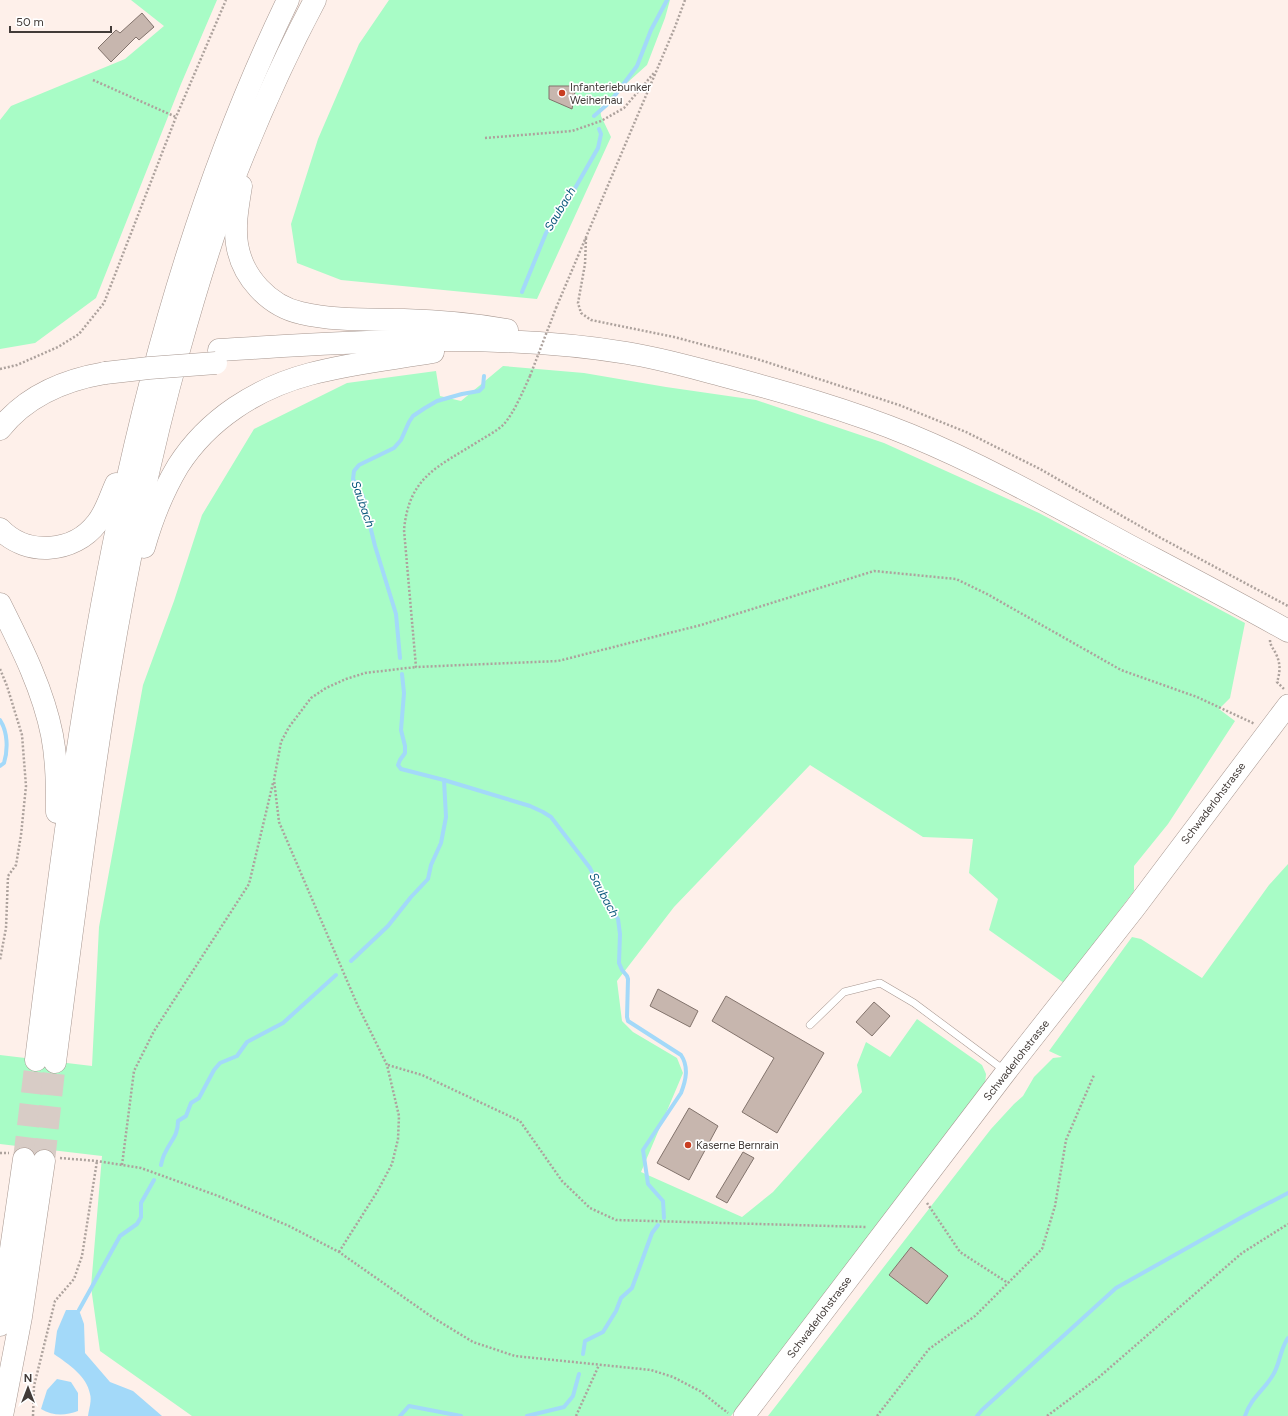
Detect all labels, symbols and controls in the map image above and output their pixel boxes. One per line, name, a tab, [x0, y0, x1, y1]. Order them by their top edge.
scale bar	[10, 8, 111, 34]
text: 50 m	[16, 15, 44, 29]
place label: Infanteriebunker Weiherhau	[570, 81, 651, 107]
marker: Infanteriebunker Weiherhau	[557, 88, 567, 98]
water label: Saubach	[542, 184, 579, 233]
water label: Saubach	[348, 479, 378, 529]
street label: Schwaderlohstrasse	[1178, 760, 1248, 847]
water label: Saubach	[586, 870, 622, 920]
street label: Schwaderlohstrasse	[981, 1017, 1052, 1103]
place label: Kaserne Bernrain	[696, 1139, 779, 1152]
marker: Kaserne Bernrain	[683, 1140, 693, 1150]
street label: Schwaderlohstrasse	[784, 1274, 854, 1361]
north arrow	[8, 1368, 48, 1408]
text: N	[24, 1372, 32, 1385]

